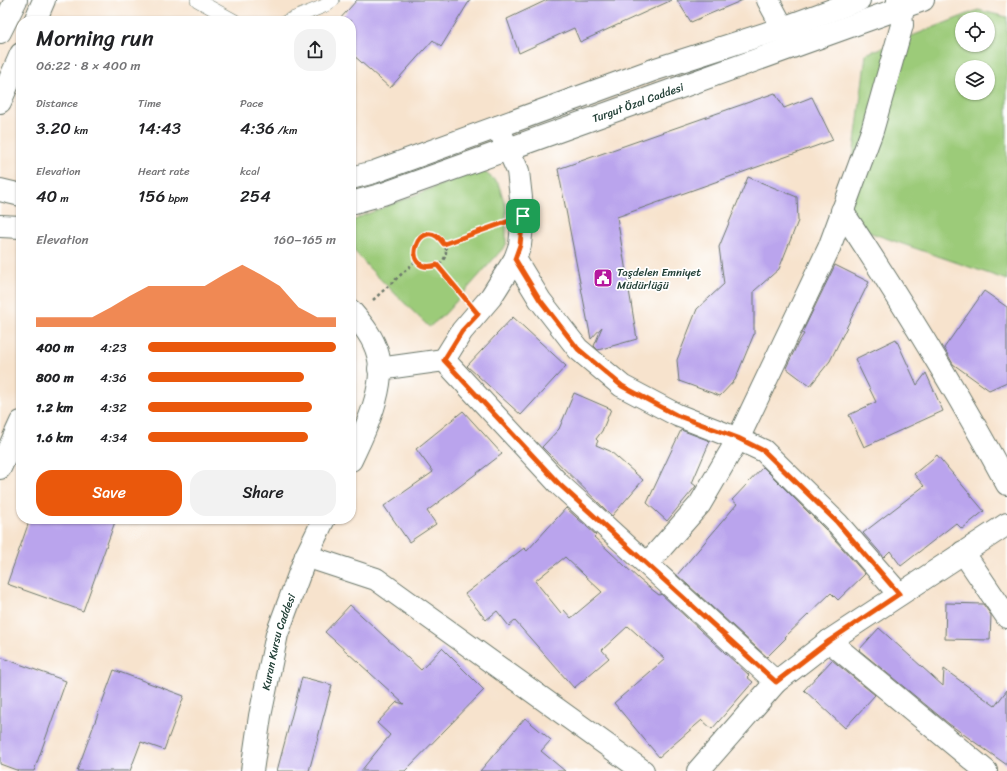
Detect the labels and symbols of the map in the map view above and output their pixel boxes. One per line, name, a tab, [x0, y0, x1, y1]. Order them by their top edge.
street label: Turgut Özal Caddesi	[590, 77, 687, 128]
pin	[506, 199, 540, 233]
place label: Taşdelen Emniyet Müdürlüğü	[617, 263, 701, 295]
public building icon: Taşdelen Emniyet Müdürlüğü	[592, 267, 614, 289]
street label: Kuran Kursu Caddesi	[257, 590, 302, 692]

